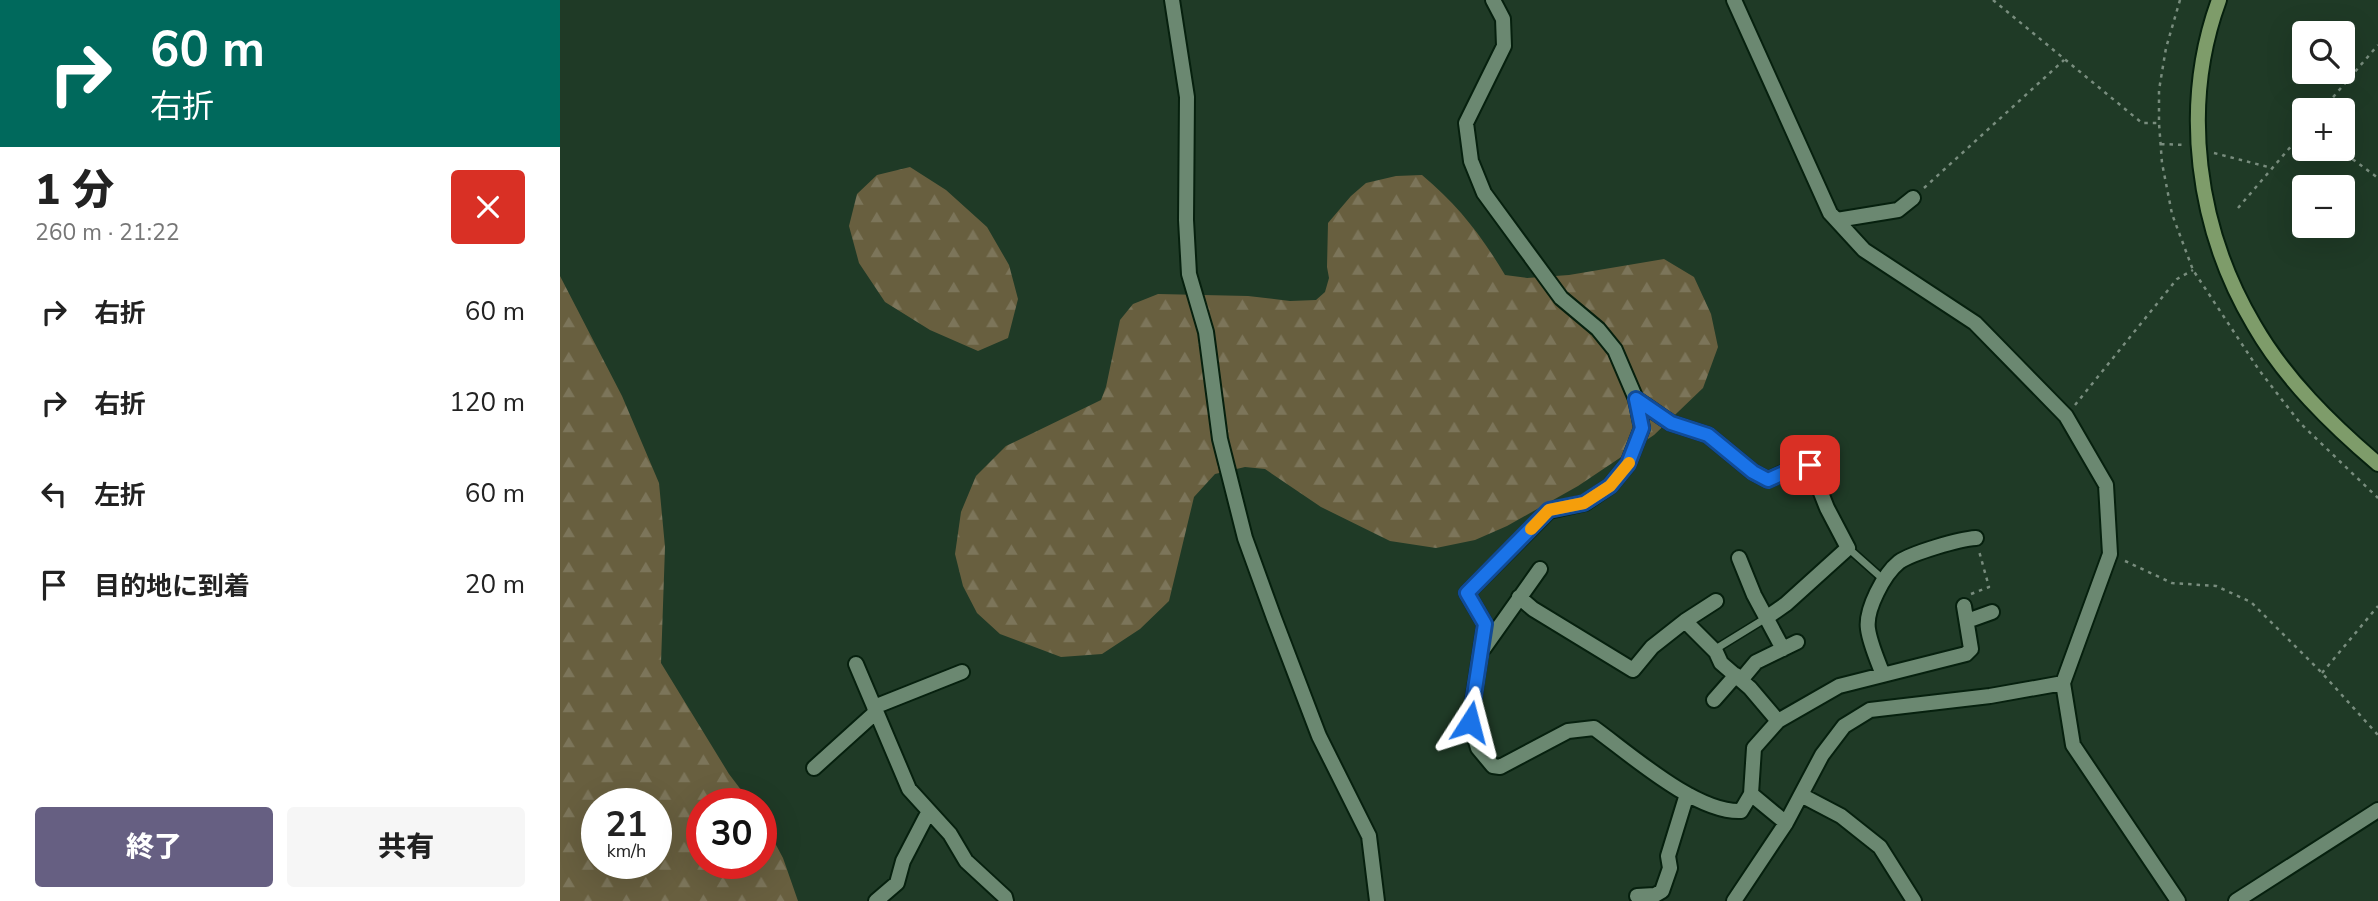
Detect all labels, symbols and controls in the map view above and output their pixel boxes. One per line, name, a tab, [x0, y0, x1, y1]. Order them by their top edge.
text: 60 m	[150, 16, 265, 83]
map controls	[2292, 21, 2355, 238]
button: search	[2292, 21, 2355, 84]
icon: right	[35, 28, 126, 119]
text: 右折	[150, 85, 214, 128]
button: +	[2292, 98, 2355, 161]
text: 1 分	[35, 162, 114, 219]
button: close	[451, 170, 525, 244]
button: −	[2292, 175, 2355, 238]
text: 260 m · 21:22	[35, 217, 180, 248]
icon: right	[35, 293, 73, 331]
text: 60 m	[465, 294, 525, 329]
text: 右折	[94, 296, 146, 331]
icon: right	[35, 384, 73, 422]
text: 120 m	[449, 385, 525, 420]
text: 右折	[94, 387, 146, 422]
pin	[1780, 435, 1840, 495]
icon: arrive	[1791, 446, 1829, 484]
icon: left	[35, 475, 73, 513]
text: 60 m	[465, 476, 525, 511]
text: 左折	[94, 478, 146, 513]
icon: arrive	[35, 566, 73, 604]
text: 20 m	[465, 567, 525, 602]
text: 目的地に到着	[94, 569, 250, 604]
position arrow	[1433, 685, 1507, 759]
speed limit sign: 30	[686, 788, 777, 879]
text: 21	[605, 801, 648, 848]
button: 終了	[35, 807, 273, 887]
button: 共有	[287, 807, 525, 887]
text: km/h	[607, 839, 646, 863]

